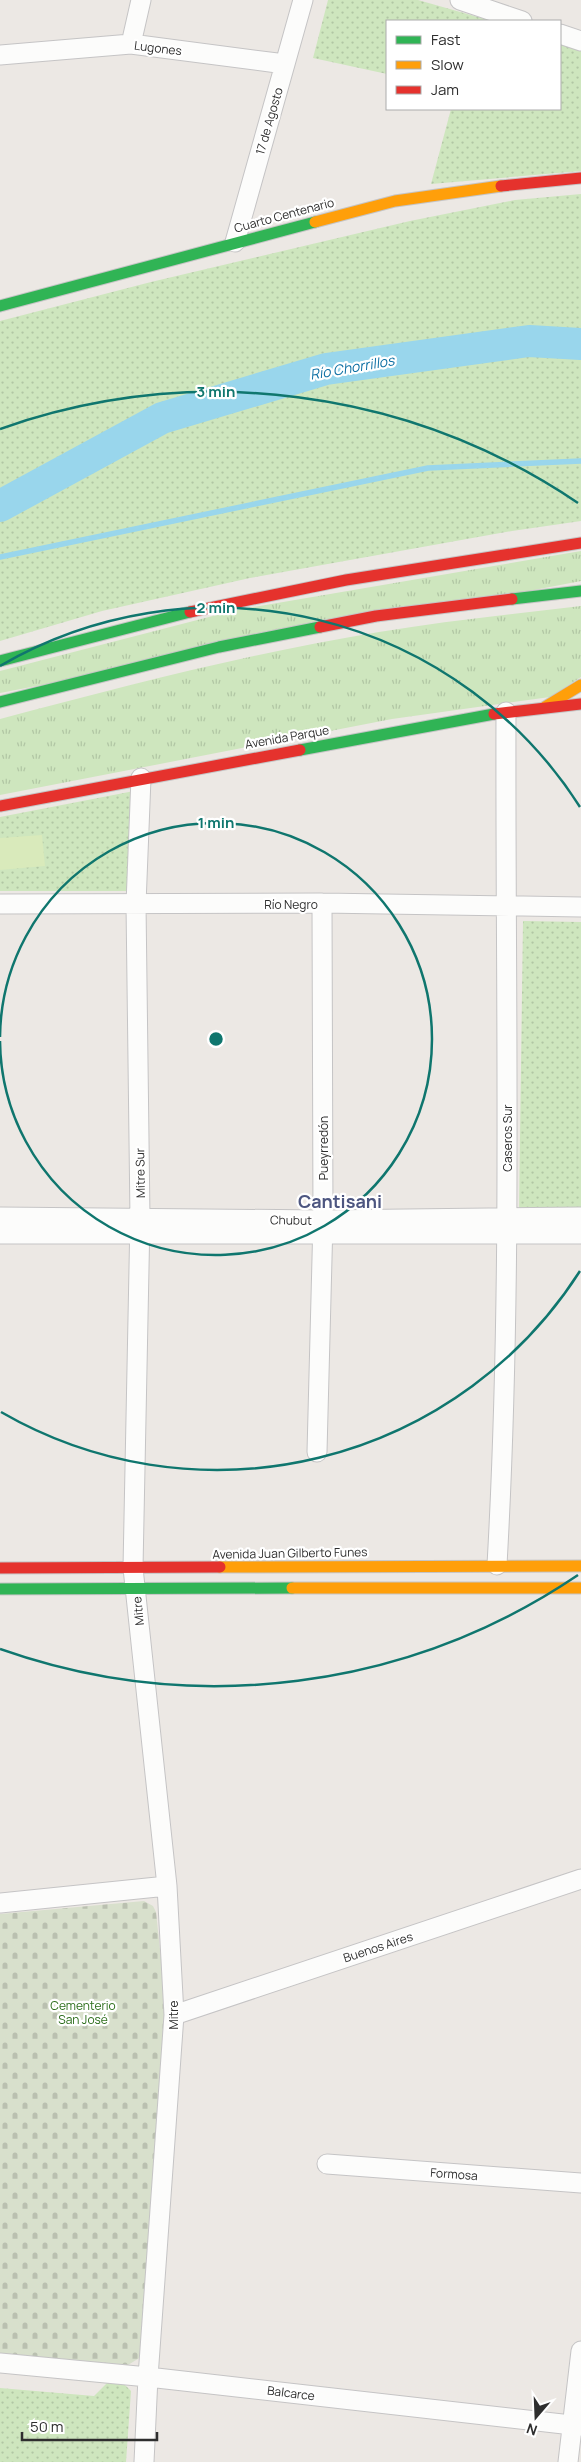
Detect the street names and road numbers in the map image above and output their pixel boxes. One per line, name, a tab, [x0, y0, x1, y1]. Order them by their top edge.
street label: Lugones	[133, 37, 183, 59]
street label: 17 de Agosto	[251, 85, 287, 157]
street label: Cuarto Centenario	[232, 193, 336, 237]
street label: Avenida Parque	[244, 721, 330, 753]
street label: Río Negro	[264, 896, 318, 913]
street label: Caseros Sur	[499, 1104, 516, 1172]
street label: Pueyrredón	[315, 1116, 332, 1180]
street label: Mitre Sur	[131, 1147, 149, 1198]
street label: Chubut	[270, 1211, 312, 1229]
street label: Avenida Juan Gilberto Funes	[212, 1543, 368, 1563]
street label: Mitre	[128, 1596, 148, 1626]
street label: Buenos Aires	[341, 1928, 415, 1966]
street label: Mitre	[165, 2001, 182, 2029]
street label: Formosa	[430, 2164, 478, 2184]
street label: Balcarce	[266, 2382, 316, 2404]

